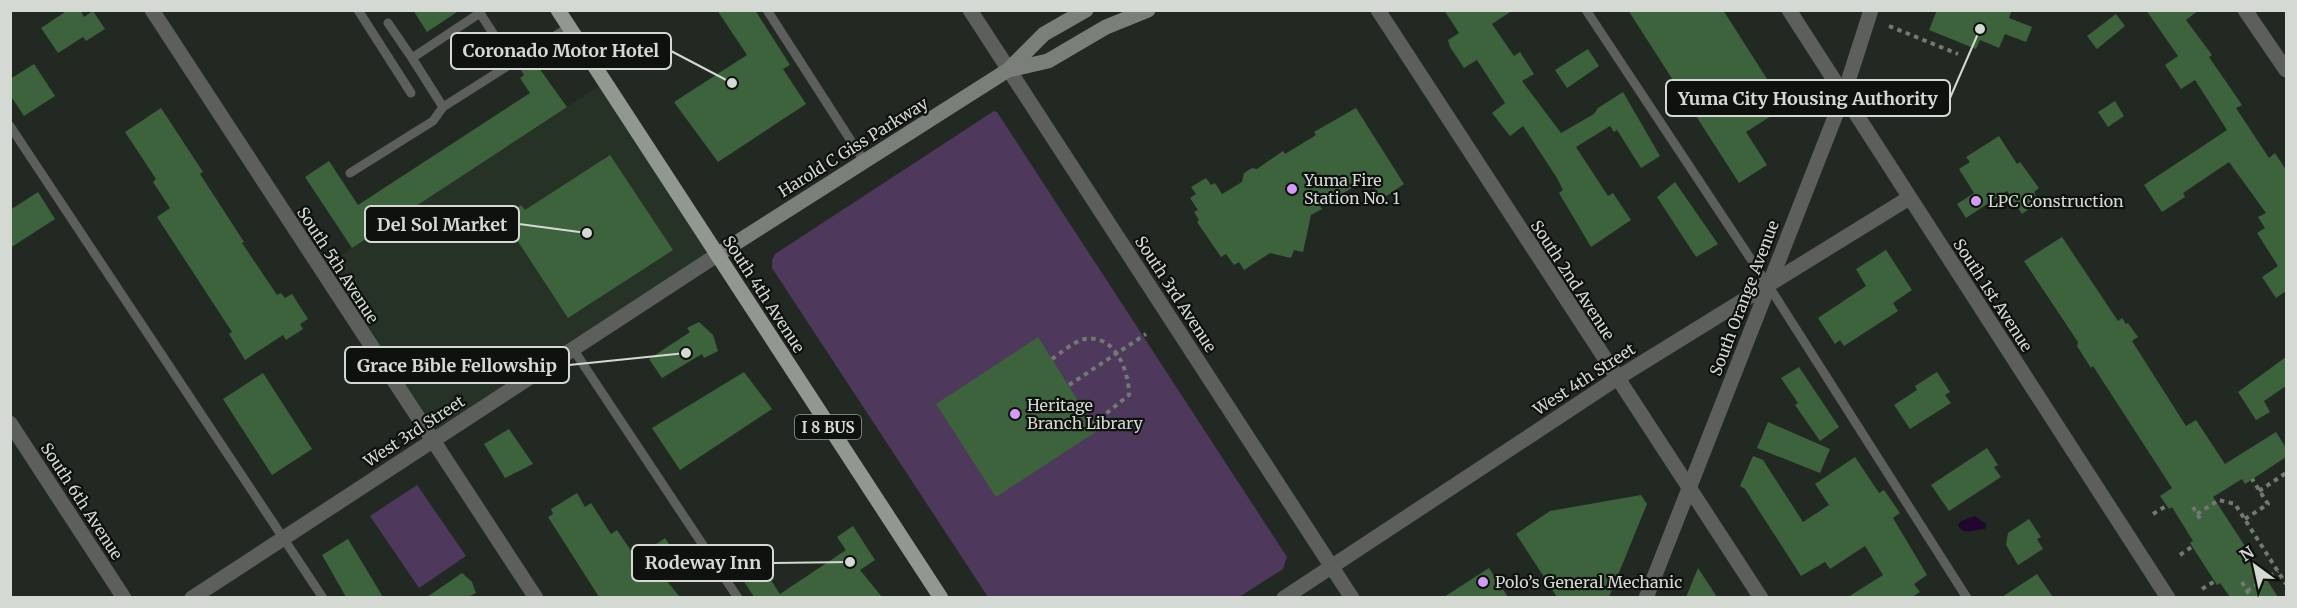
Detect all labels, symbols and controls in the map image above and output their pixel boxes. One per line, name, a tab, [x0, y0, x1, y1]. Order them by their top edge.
callout: Coronado Motor Hotel	[451, 33, 671, 69]
text: Coronado Motor Hotel	[463, 39, 659, 62]
callout: Yuma City Housing Authority	[1666, 80, 1950, 116]
text: Yuma City Housing Authority	[1677, 87, 1938, 110]
street label: Harold C Giss Parkway	[775, 92, 932, 201]
place label: Yuma Fire Station No. 1	[1303, 170, 1400, 208]
marker: Yuma Fire Station No. 1	[1285, 182, 1299, 196]
place label: LPC Construction	[1988, 191, 2124, 211]
marker: LPC Construction	[1969, 194, 1983, 208]
street label: South 5th Avenue	[293, 203, 383, 327]
callout: Del Sol Market	[365, 206, 519, 242]
text: Del Sol Market	[377, 213, 508, 236]
street label: South 2nd Avenue	[1527, 216, 1619, 344]
street label: South Orange Avenue	[1705, 217, 1783, 379]
street label: South 4th Avenue	[719, 232, 809, 356]
street label: South 3rd Avenue	[1131, 232, 1221, 356]
street label: South 1st Avenue	[1949, 235, 2037, 355]
street label: West 4th Street	[1528, 338, 1639, 420]
callout: Grace Bible Fellowship	[345, 347, 569, 383]
text: Grace Bible Fellowship	[357, 354, 557, 377]
street label: West 3rd Street	[359, 391, 469, 472]
place label: Heritage Branch Library	[1027, 395, 1143, 433]
marker: Heritage Branch Library	[1008, 407, 1022, 421]
road number: I 8 BUS	[795, 415, 861, 439]
street label: South 6th Avenue	[37, 439, 127, 563]
north arrow	[2225, 536, 2285, 596]
text: N	[2236, 541, 2258, 565]
callout: Rodeway Inn	[632, 545, 773, 581]
text: Rodeway Inn	[645, 551, 761, 574]
place label: Polo’s General Mechanic	[1495, 572, 1682, 592]
marker: Polo’s General Mechanic	[1476, 575, 1490, 589]

